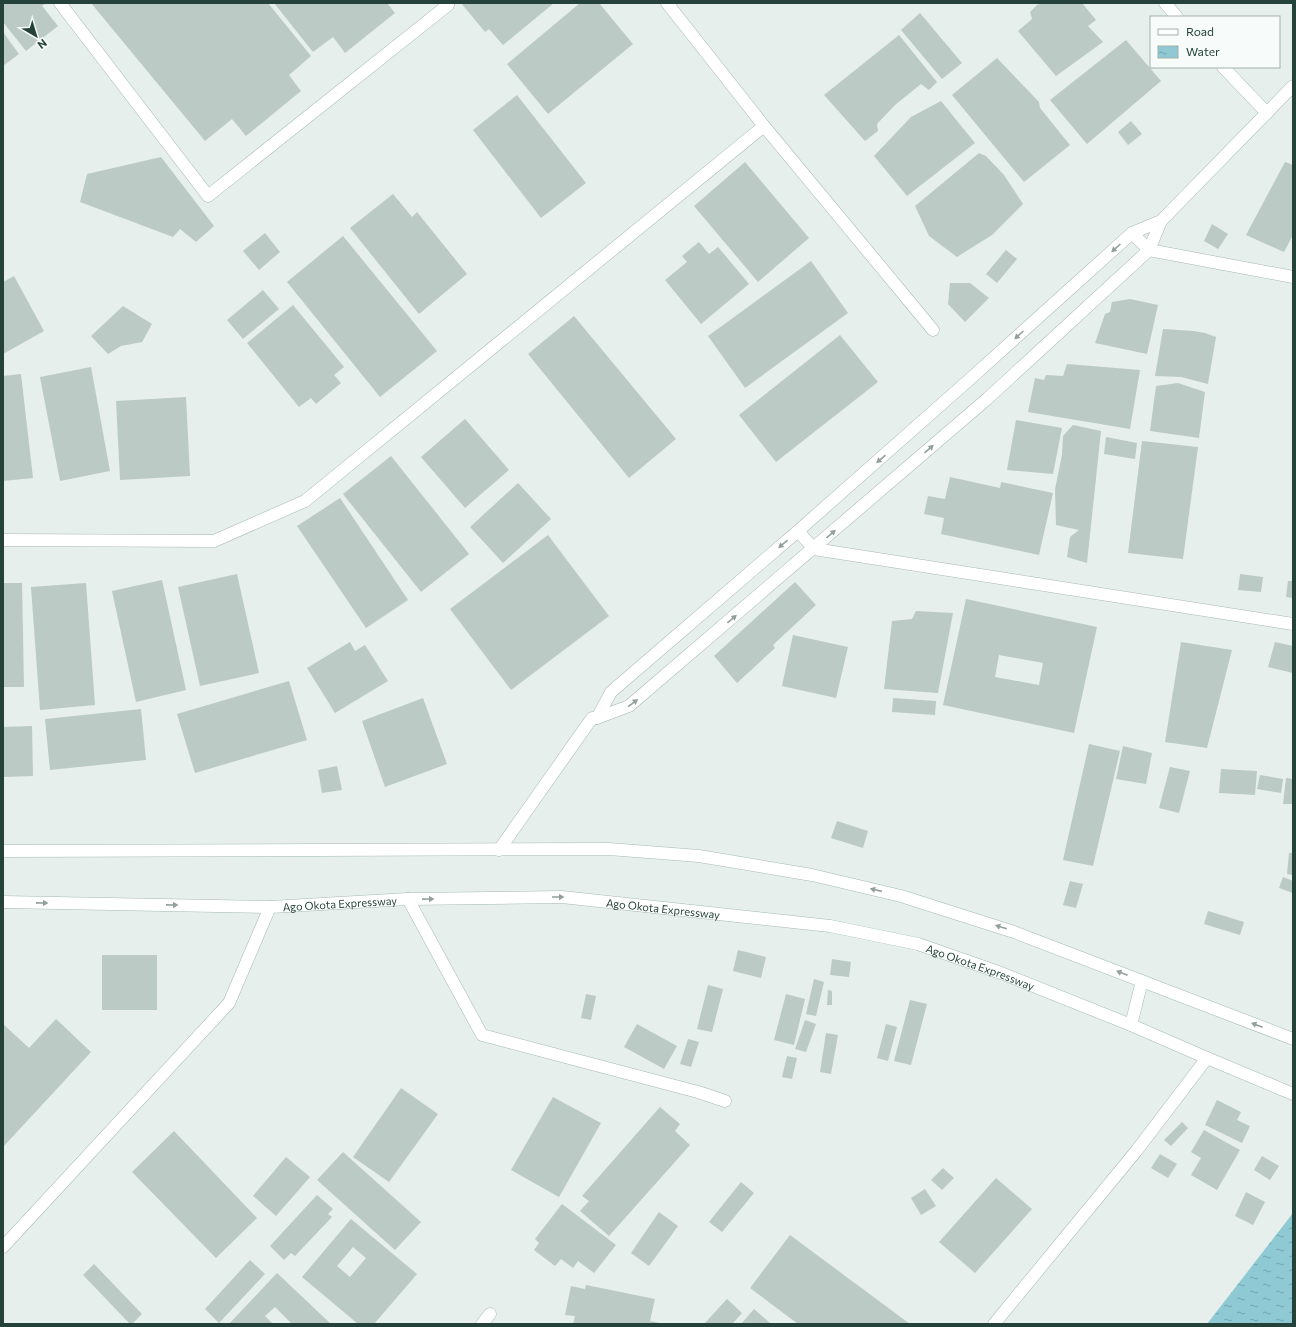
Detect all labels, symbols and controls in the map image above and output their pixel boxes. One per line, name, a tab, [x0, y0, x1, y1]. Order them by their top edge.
north arrow	[16, 16, 56, 56]
legend	[1150, 16, 1280, 68]
text: Road	[1186, 24, 1214, 38]
text: N	[35, 37, 50, 52]
text: Water	[1186, 44, 1220, 58]
one-way arrow	[1111, 243, 1121, 253]
one-way arrow	[1015, 330, 1024, 339]
one-way arrow	[924, 445, 934, 454]
one-way arrow	[875, 454, 886, 463]
one-way arrow	[825, 530, 836, 539]
one-way arrow	[778, 540, 788, 549]
one-way arrow	[727, 614, 737, 623]
one-way arrow	[627, 699, 638, 707]
one-way arrow	[870, 887, 882, 893]
street label: Ago Okota Expressway	[282, 893, 398, 913]
one-way arrow	[552, 894, 565, 900]
street label: Ago Okota Expressway	[606, 895, 721, 921]
one-way arrow	[422, 896, 435, 902]
one-way arrow	[36, 900, 49, 906]
one-way arrow	[166, 902, 179, 908]
one-way arrow	[994, 924, 1006, 930]
street label: Ago Okota Expressway	[924, 941, 1037, 992]
one-way arrow	[1116, 970, 1128, 976]
one-way arrow	[1250, 1022, 1262, 1028]

